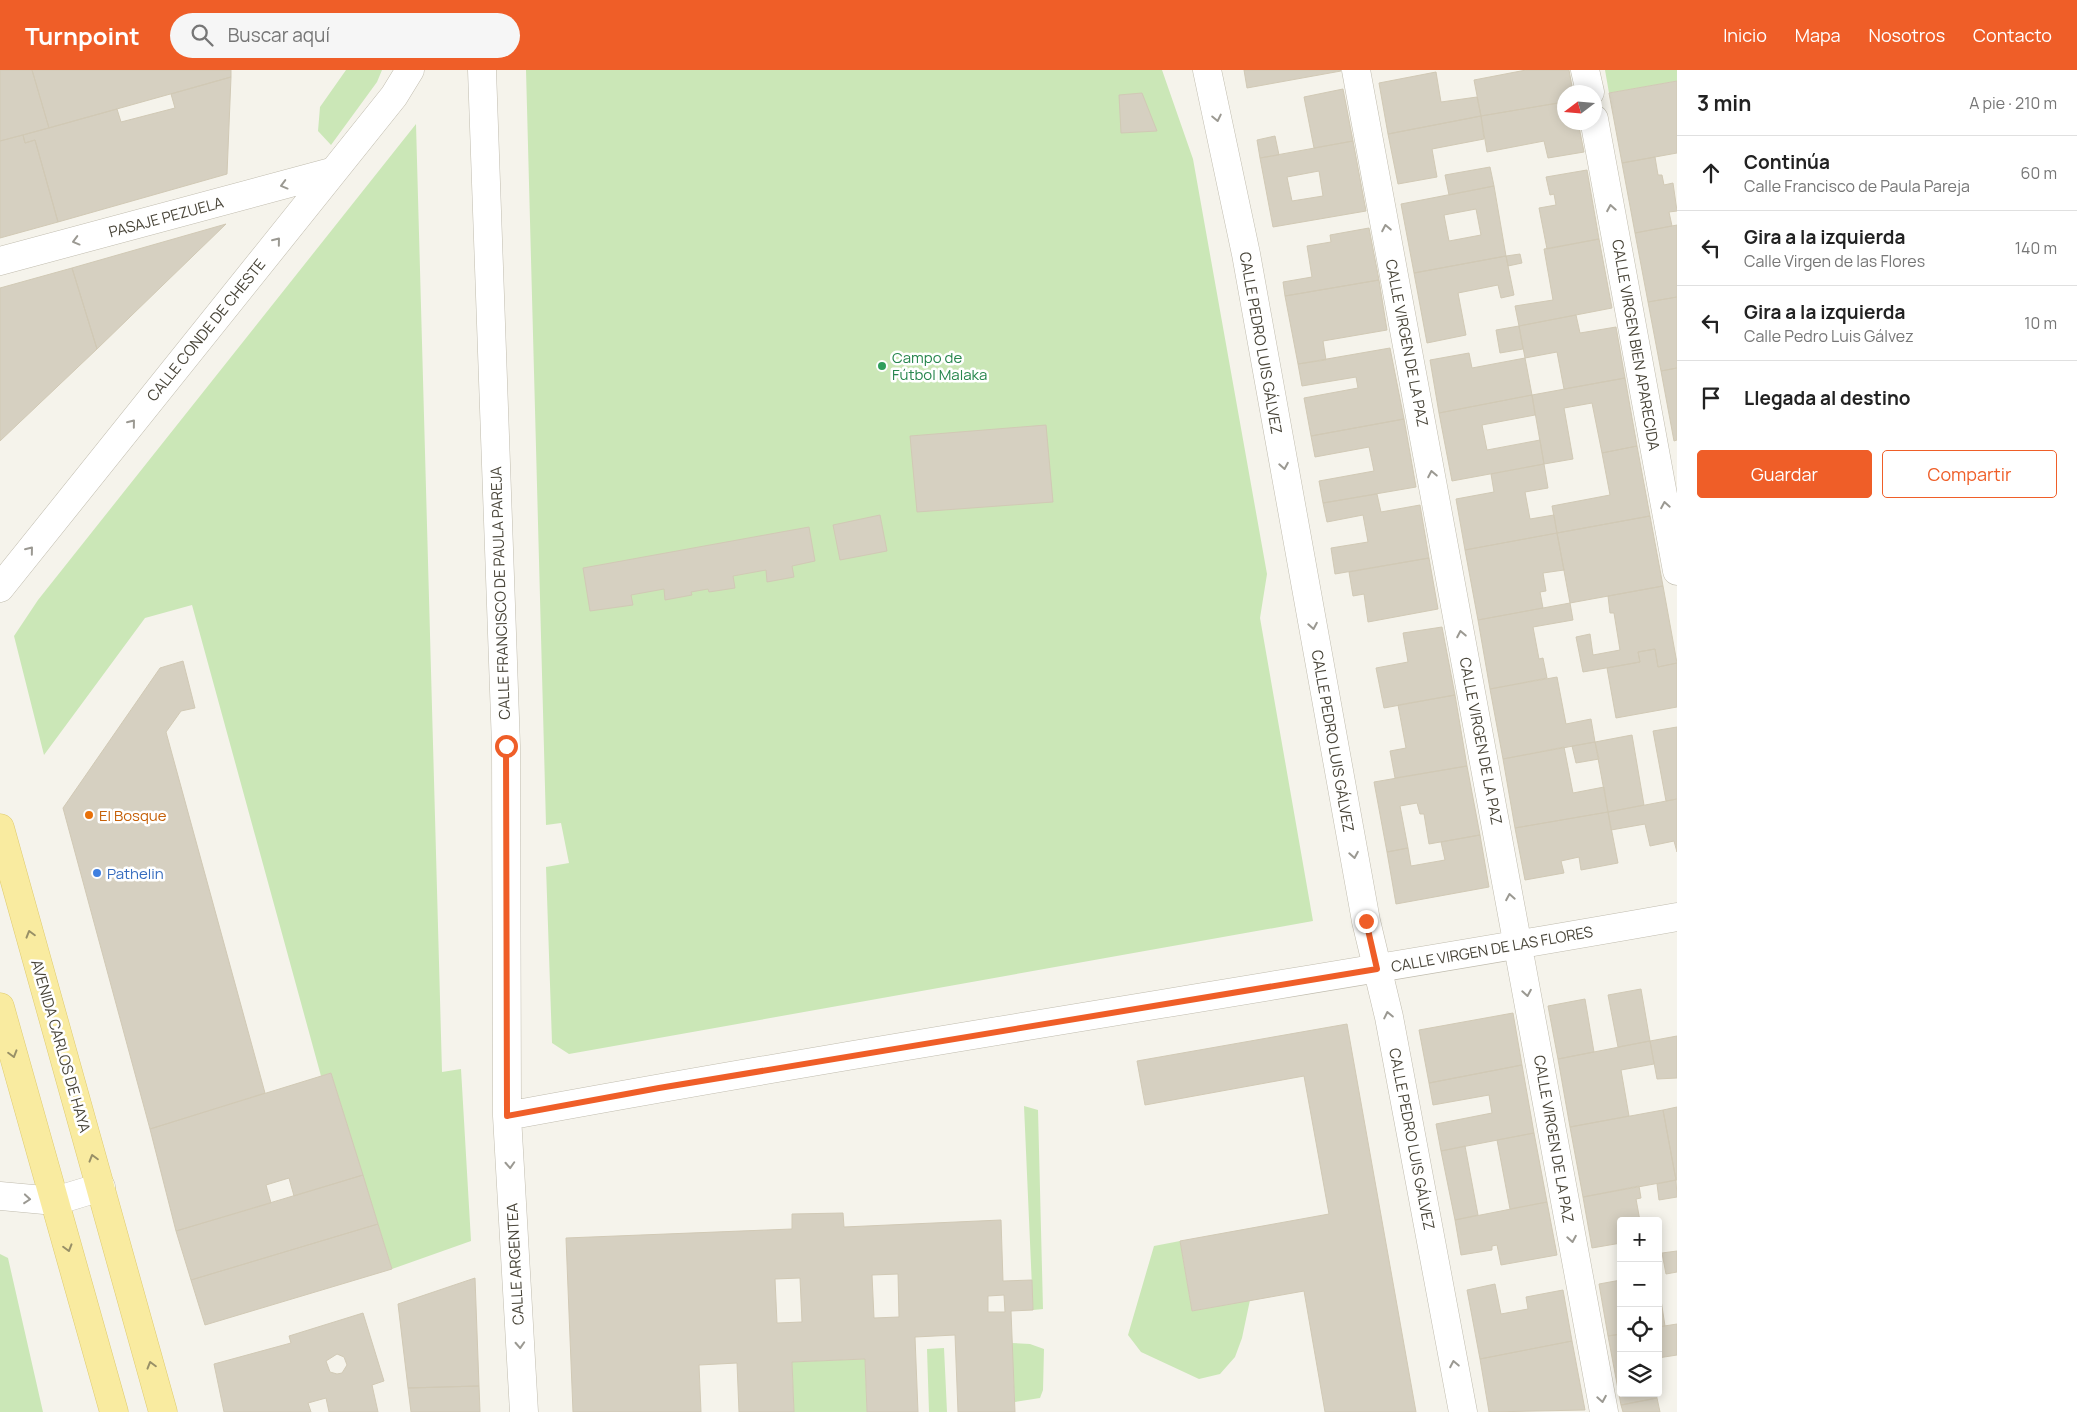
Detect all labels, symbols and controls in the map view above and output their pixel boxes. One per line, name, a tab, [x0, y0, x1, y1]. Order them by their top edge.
search box	[170, 13, 520, 58]
text: Turnpoint	[25, 19, 140, 52]
icon: search	[188, 21, 216, 49]
text: Buscar aquí	[228, 22, 330, 48]
text: Inicio	[1723, 23, 1767, 47]
text: Mapa	[1795, 23, 1841, 47]
text: Nosotros	[1869, 23, 1945, 47]
text: Contacto	[1973, 23, 2052, 47]
north arrow	[1557, 85, 1602, 130]
text: 3 min	[1697, 89, 1751, 117]
text: A pie · 210 m	[1969, 92, 2057, 114]
one-way arrow	[1211, 113, 1221, 122]
text: Continúa	[1744, 149, 1830, 175]
icon: ahead	[1697, 159, 1725, 187]
text: 60 m	[2021, 162, 2057, 184]
text: Calle Francisco de Paula Pareja	[1744, 175, 1970, 197]
one-way arrow	[280, 179, 289, 190]
street label: PASAJE PEZUELA	[106, 191, 226, 242]
one-way arrow	[1606, 203, 1616, 212]
one-way arrow	[1381, 224, 1392, 233]
text: Gira a la izquierda	[1744, 224, 1905, 250]
icon: left	[1697, 234, 1725, 262]
one-way arrow	[73, 235, 81, 245]
text: 140 m	[2015, 237, 2057, 259]
one-way arrow	[271, 238, 279, 247]
street label: CALLE VIRGEN BIEN APARECIDA	[1607, 238, 1665, 453]
street label: CALLE PEDRO LUIS GÁLVEZ	[1235, 250, 1287, 436]
text: Calle Virgen de las Flores	[1744, 250, 1925, 272]
street label: CALLE CONDE DE CHESTE	[142, 254, 270, 406]
street label: CALLE VIRGEN DE LA PAZ	[1380, 258, 1434, 428]
text: Gira a la izquierda	[1744, 299, 1905, 325]
icon: left	[1697, 309, 1725, 337]
text: 10 m	[2024, 312, 2057, 334]
text: Calle Pedro Luis Gálvez	[1744, 325, 1914, 347]
place label: Campo de Fútbol Malaka	[892, 347, 987, 385]
marker: Campo de Fútbol Malaka	[876, 360, 888, 372]
icon: arrive	[1697, 384, 1725, 412]
text: Llegada al destino	[1744, 385, 1911, 411]
one-way arrow	[126, 420, 134, 429]
button: Guardar	[1697, 450, 1872, 498]
button: Compartir	[1882, 450, 2057, 498]
one-way arrow	[1278, 462, 1288, 471]
street label: CALLE FRANCISCO DE PAULA PAREJA	[485, 465, 515, 720]
one-way arrow	[1427, 470, 1437, 479]
one-way arrow	[1661, 501, 1671, 510]
one-way arrow	[25, 547, 33, 556]
one-way arrow	[1307, 622, 1317, 631]
one-way arrow	[1457, 630, 1467, 638]
street label: CALLE PEDRO LUIS GÁLVEZ	[1307, 648, 1359, 834]
street label: CALLE VIRGEN DE LA PAZ	[1454, 656, 1508, 826]
route start	[495, 735, 518, 758]
place label: El Bosque	[99, 805, 167, 826]
marker: El Bosque	[83, 809, 95, 821]
one-way arrow	[1348, 851, 1358, 859]
place label: Pathelin	[107, 863, 164, 884]
marker: Pathelin	[91, 867, 103, 879]
one-way arrow	[1505, 893, 1516, 901]
route end	[1355, 910, 1378, 933]
street label: CALLE VIRGEN DE LAS FLORES	[1389, 921, 1595, 977]
one-way arrow	[25, 930, 36, 938]
street label: AVENIDA CARLOS DE HAYA	[26, 957, 96, 1136]
one-way arrow	[1522, 989, 1532, 997]
one-way arrow	[1383, 1011, 1394, 1020]
street label: CALLE PEDRO LUIS GÁLVEZ	[1384, 1046, 1440, 1232]
one-way arrow	[8, 1050, 18, 1058]
street label: CALLE VIRGEN DE LA PAZ	[1529, 1053, 1579, 1225]
one-way arrow	[88, 1154, 98, 1162]
one-way arrow	[505, 1162, 515, 1169]
one-way arrow	[24, 1193, 32, 1204]
street label: CALLE ARGENTEA	[501, 1202, 529, 1326]
map controls	[1617, 1217, 1662, 1397]
button: +	[1617, 1217, 1662, 1262]
one-way arrow	[1567, 1235, 1577, 1243]
one-way arrow	[63, 1244, 73, 1252]
button: −	[1617, 1262, 1662, 1307]
button: locate	[1617, 1307, 1662, 1352]
one-way arrow	[514, 1341, 525, 1349]
button: layers	[1617, 1352, 1662, 1397]
one-way arrow	[1450, 1360, 1460, 1368]
one-way arrow	[147, 1361, 157, 1369]
one-way arrow	[1596, 1394, 1606, 1403]

